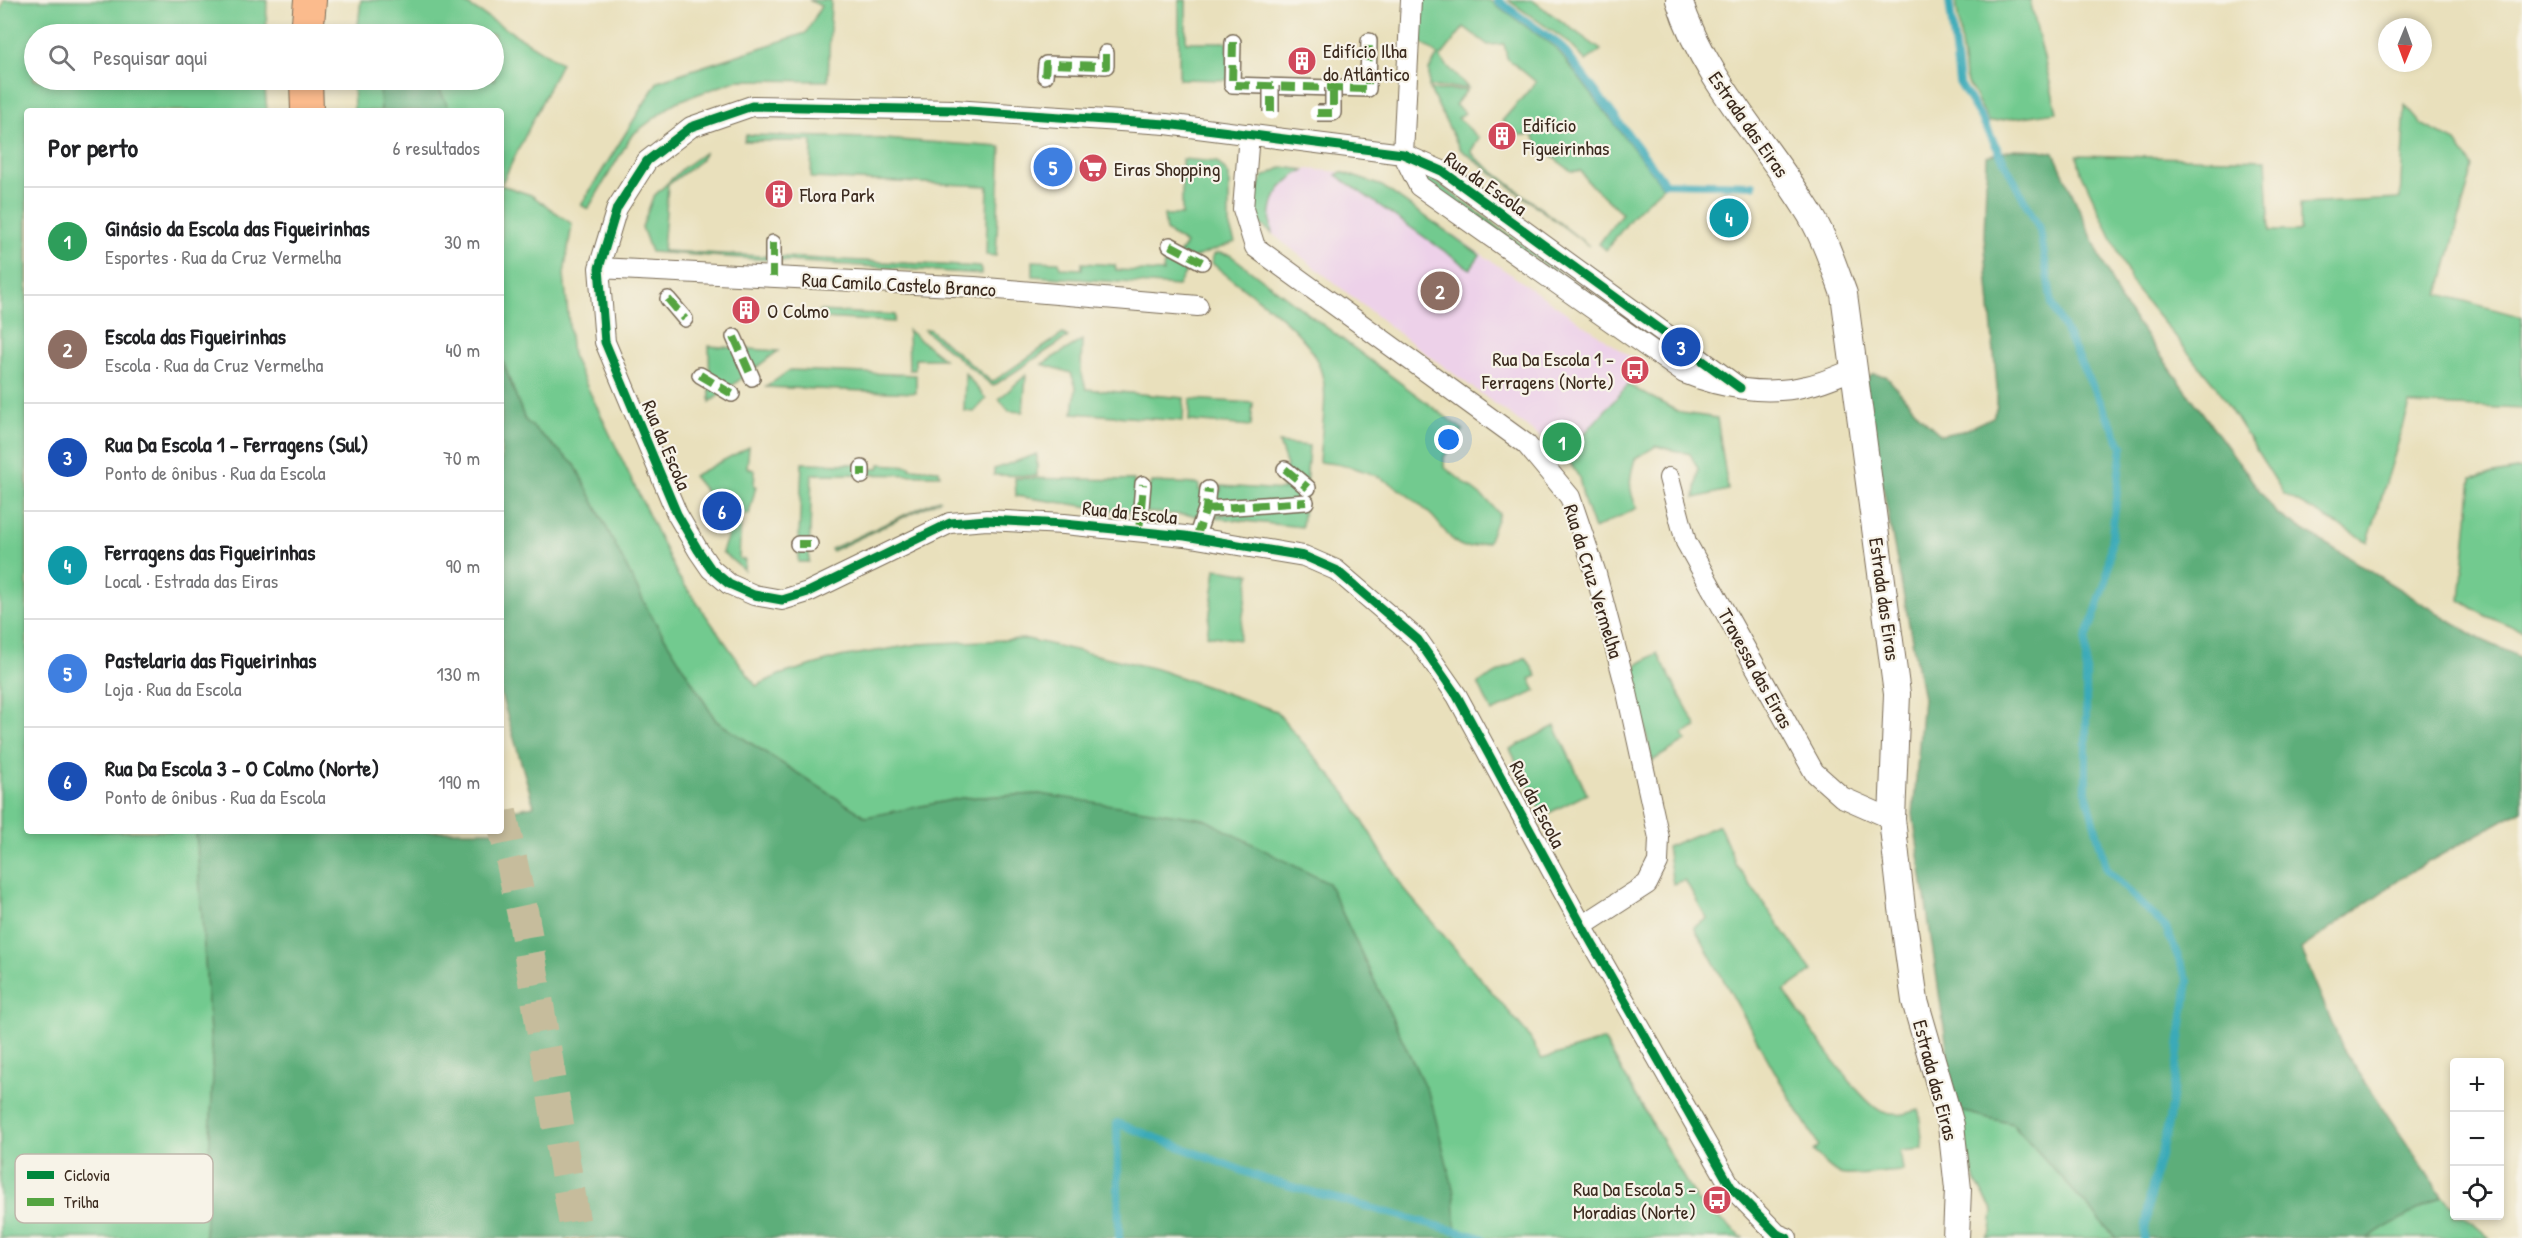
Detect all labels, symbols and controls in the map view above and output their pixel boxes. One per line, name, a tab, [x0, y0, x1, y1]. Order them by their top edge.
north arrow	[2378, 18, 2432, 72]
search box	[24, 24, 504, 90]
place label: Edifício Ilha do Atlântico	[1323, 37, 1409, 87]
icon: search	[45, 41, 78, 74]
text: Pesquisar aqui	[93, 42, 208, 72]
building icon: Edifício Ilha do Atlântico	[1286, 45, 1318, 77]
street label: Estrada das Eiras	[1702, 66, 1796, 183]
place label: Edifício Figueirinhas	[1522, 111, 1610, 161]
building icon: Edifício Figueirinhas	[1486, 120, 1518, 152]
text: Por perto	[48, 130, 138, 165]
text: 6 resultados	[392, 134, 480, 161]
pin: 5	[1034, 144, 1072, 190]
street label: Rua da Escola	[1439, 145, 1533, 221]
supermarket icon: Eiras Shopping	[1077, 152, 1109, 184]
place label: Eiras Shopping	[1114, 155, 1220, 182]
building icon: Flora Park	[763, 178, 795, 210]
place label: Flora Park	[799, 181, 874, 208]
pin: 4	[1710, 196, 1748, 240]
text: Ginásio da Escola das Figueirinhas	[105, 213, 370, 243]
text: 1	[64, 228, 71, 255]
text: 30 m	[444, 228, 480, 255]
text: Esportes · Rua da Cruz Vermelha	[105, 243, 341, 270]
street label: Rua Camilo Castelo Branco	[801, 265, 997, 303]
pin: 2	[1420, 268, 1460, 314]
building icon: O Colmo	[730, 294, 762, 326]
place label: O Colmo	[767, 297, 829, 324]
text: Escola das Figueirinhas	[105, 321, 286, 351]
pin: 3	[1662, 324, 1700, 370]
text: 2	[63, 336, 72, 363]
text: 40 m	[445, 336, 480, 363]
place label: Rua Da Escola 1 - Ferragens (Norte)	[1481, 345, 1614, 395]
text: Escola · Rua da Cruz Vermelha	[105, 351, 323, 378]
bus stop icon: Rua Da Escola 1 - Ferragens (Norte)	[1619, 354, 1651, 386]
street label: Rua da Escola	[636, 396, 698, 494]
pin: 1	[1542, 420, 1582, 464]
your location	[1434, 425, 1463, 454]
text: Rua Da Escola 1 - Ferragens (Sul)	[105, 429, 368, 459]
text: 3	[63, 444, 72, 471]
text: 70 m	[443, 444, 480, 471]
text: Ponto de ônibus · Rua da Escola	[105, 459, 326, 486]
pin: 6	[702, 488, 742, 534]
street label: Rua da Escola	[1081, 494, 1179, 530]
street label: Rua da Cruz Vermelha	[1558, 501, 1630, 661]
street label: Estrada das Eiras	[1863, 536, 1907, 662]
text: Ferragens das Figueirinhas	[105, 537, 315, 567]
text: 4	[64, 552, 71, 579]
text: 90 m	[446, 552, 480, 579]
text: Local · Estrada das Eiras	[105, 567, 278, 594]
street label: Travessa das Eiras	[1712, 603, 1800, 733]
text: Pastelaria das Figueirinhas	[105, 645, 316, 675]
text: 5	[63, 660, 72, 687]
text: 130 m	[437, 660, 480, 687]
text: Loja · Rua da Escola	[105, 675, 242, 702]
text: Rua Da Escola 3 - O Colmo (Norte)	[105, 753, 379, 783]
street label: Rua da Escola	[1504, 756, 1572, 853]
text: 6	[64, 768, 71, 795]
text: 190 m	[438, 768, 480, 795]
text: Ponto de ônibus · Rua da Escola	[105, 783, 326, 810]
street label: Estrada das Eiras	[1907, 1017, 1965, 1144]
map controls	[2450, 1058, 2504, 1220]
button: +	[2450, 1058, 2504, 1112]
button: −	[2450, 1112, 2504, 1166]
legend	[15, 1154, 213, 1223]
text: Ciclovia	[64, 1164, 110, 1186]
button: locate	[2450, 1166, 2504, 1220]
place label: Rua Da Escola 5 - Moradias (Norte)	[1573, 1175, 1696, 1225]
bus stop icon: Rua Da Escola 5 - Moradias (Norte)	[1701, 1184, 1733, 1216]
text: Trilha	[64, 1191, 98, 1213]

